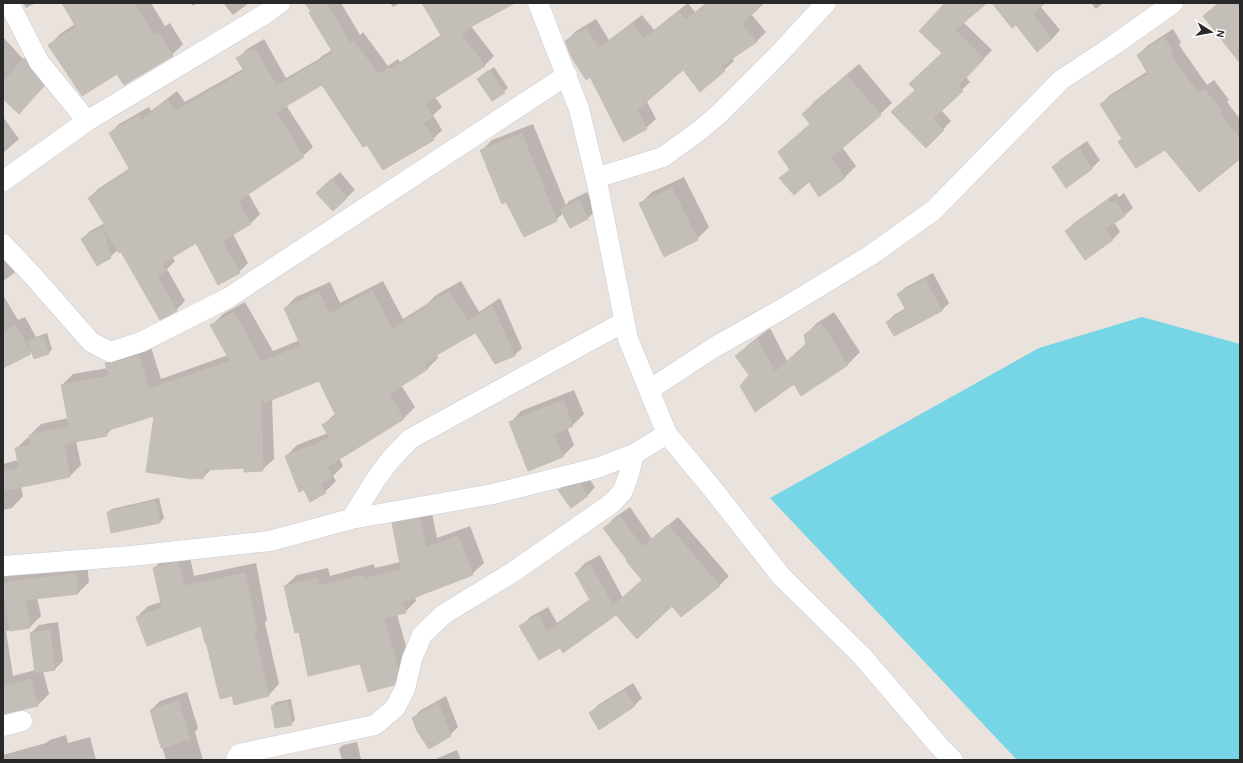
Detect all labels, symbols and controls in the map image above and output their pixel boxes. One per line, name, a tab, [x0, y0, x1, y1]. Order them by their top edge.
north arrow	[1191, 12, 1231, 52]
text: N	[1213, 29, 1227, 39]

